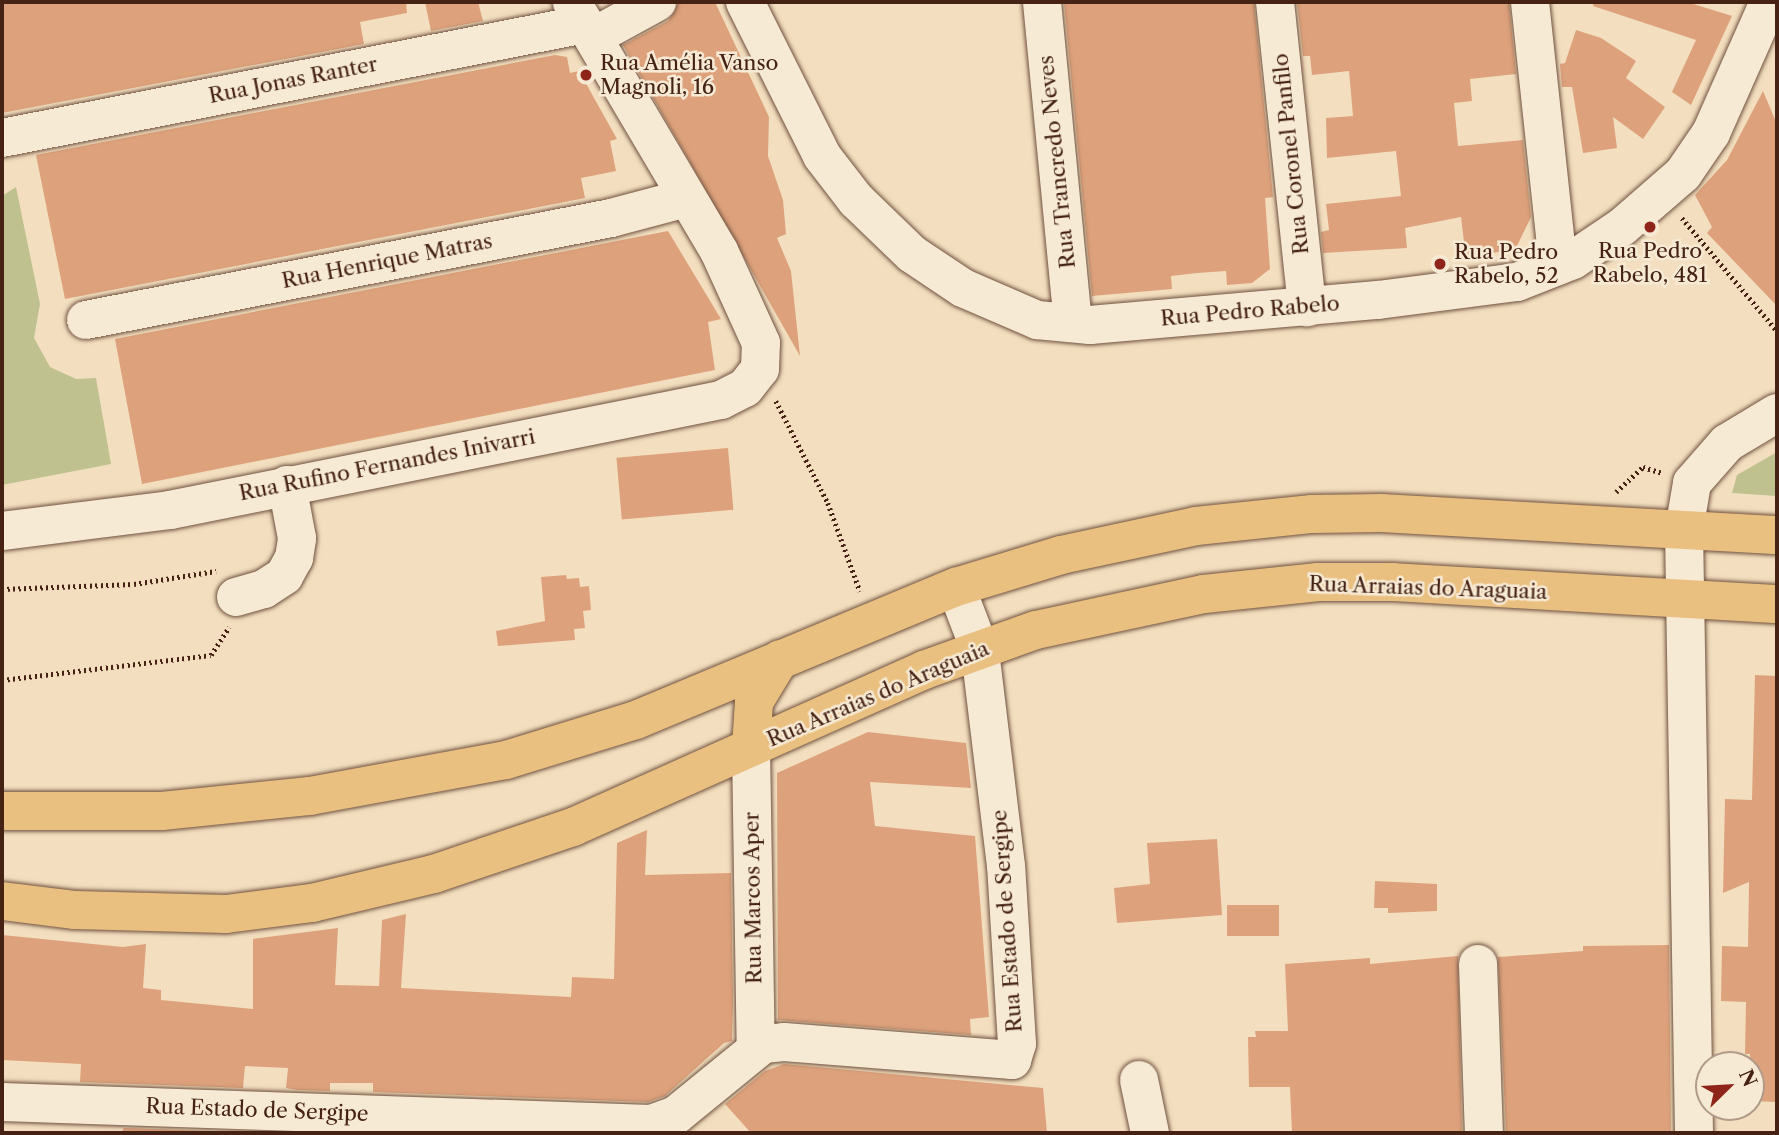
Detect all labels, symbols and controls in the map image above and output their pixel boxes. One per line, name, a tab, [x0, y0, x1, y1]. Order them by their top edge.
place label: Rua Amélia Vanso Magnoli, 16	[600, 50, 781, 100]
street label: Rua Jonas Ranter	[206, 51, 380, 109]
street label: Rua Coronel Panfilo	[1268, 52, 1314, 256]
street label: Rua Trancredo Neves	[1033, 54, 1081, 270]
marker: Rua Amélia Vanso Magnoli, 16	[578, 67, 594, 83]
marker: Rua Pedro Rabelo, 481	[1642, 219, 1658, 235]
street label: Rua Henrique Matras	[280, 228, 494, 294]
place label: Rua Pedro Rabelo, 481	[1593, 238, 1707, 288]
place label: Rua Pedro Rabelo, 52	[1454, 239, 1559, 289]
marker: Rua Pedro Rabelo, 52	[1432, 256, 1448, 272]
street label: Rua Pedro Rabelo	[1159, 291, 1341, 331]
street label: Rua Rufino Fernandes Inivarri	[237, 424, 537, 506]
street label: Rua Arraias do Araguaia	[1307, 571, 1549, 605]
street label: Rua Arraias do Araguaia	[762, 635, 994, 753]
street label: Rua Estado de Sergipe	[987, 809, 1027, 1033]
street label: Rua Marcos Aper	[739, 811, 767, 985]
north arrow	[1695, 1051, 1765, 1121]
text: N	[1734, 1066, 1762, 1090]
street label: Rua Estado de Sergipe	[145, 1094, 369, 1126]

